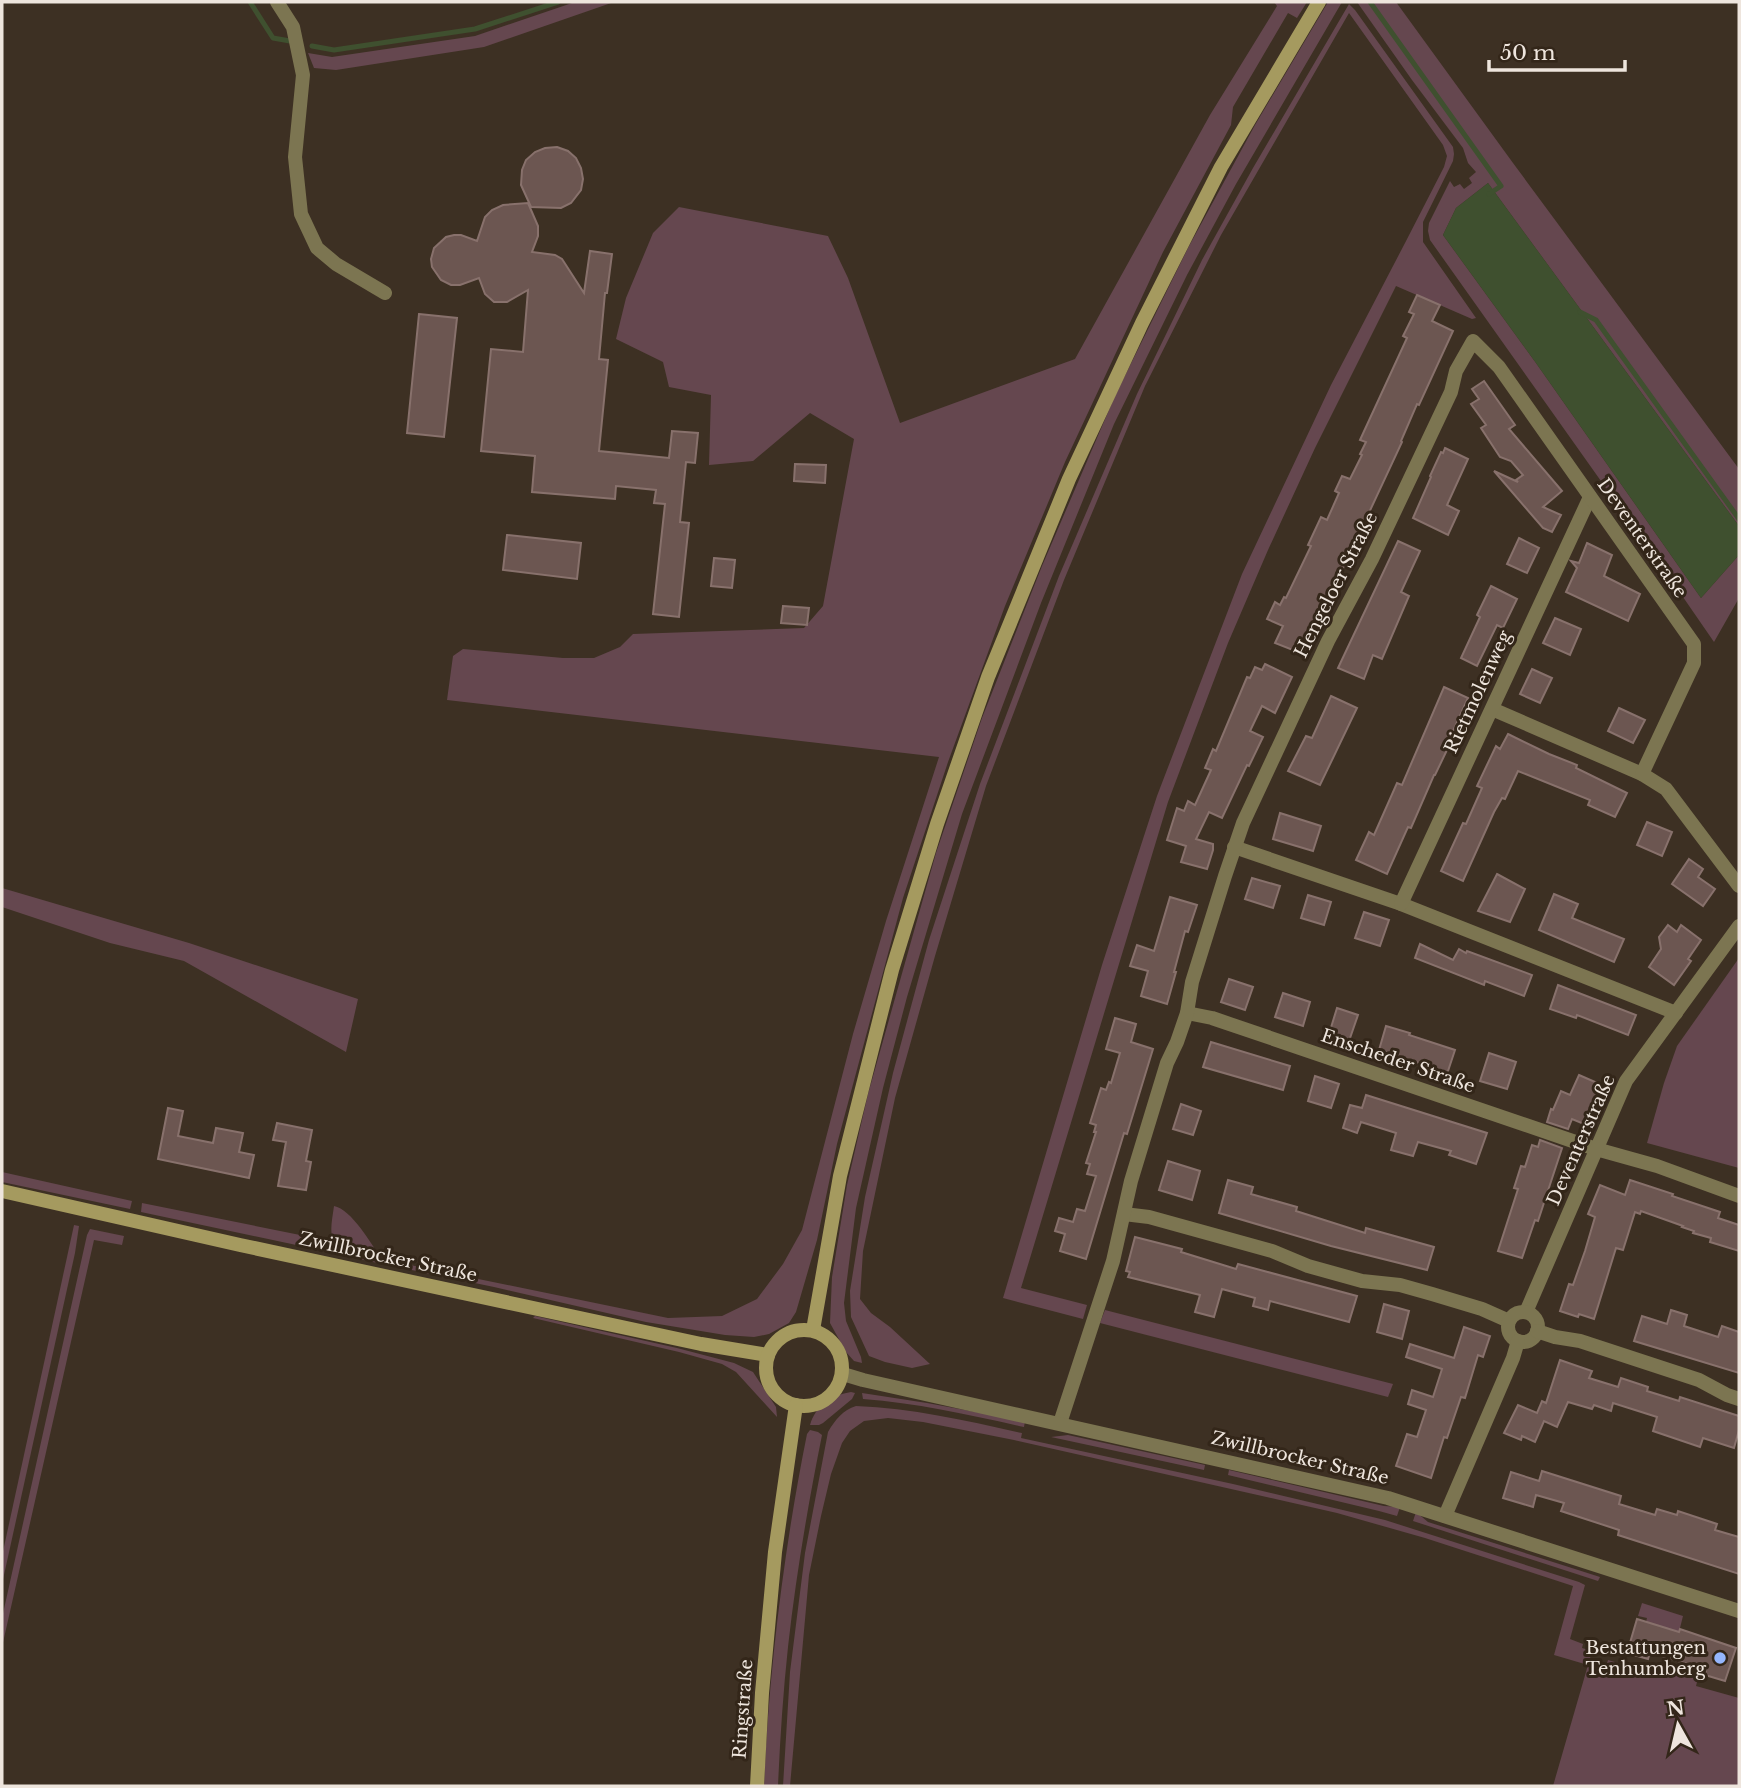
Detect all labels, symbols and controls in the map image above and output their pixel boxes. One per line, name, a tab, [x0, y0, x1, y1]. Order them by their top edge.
scale bar	[1489, 28, 1626, 72]
text: 50 m	[1500, 40, 1556, 66]
street label: Deventerstraße	[1593, 474, 1691, 602]
street label: Hengeloer Straße	[1290, 508, 1382, 662]
street label: Rietmolenweg	[1440, 627, 1516, 757]
street label: Enscheder Straße	[1318, 1024, 1478, 1098]
street label: Deventerstraße	[1542, 1071, 1620, 1209]
street label: Zwillbrocker Straße	[297, 1227, 479, 1287]
street label: Zwillbrocker Straße	[1209, 1427, 1391, 1489]
place label: Bestattungen Tenhumberg	[1585, 1637, 1706, 1680]
marker: Bestattungen Tenhumberg	[1712, 1650, 1728, 1666]
street label: Ringstraße	[729, 1659, 757, 1759]
north arrow	[1643, 1690, 1713, 1760]
text: N	[1665, 1696, 1686, 1721]

